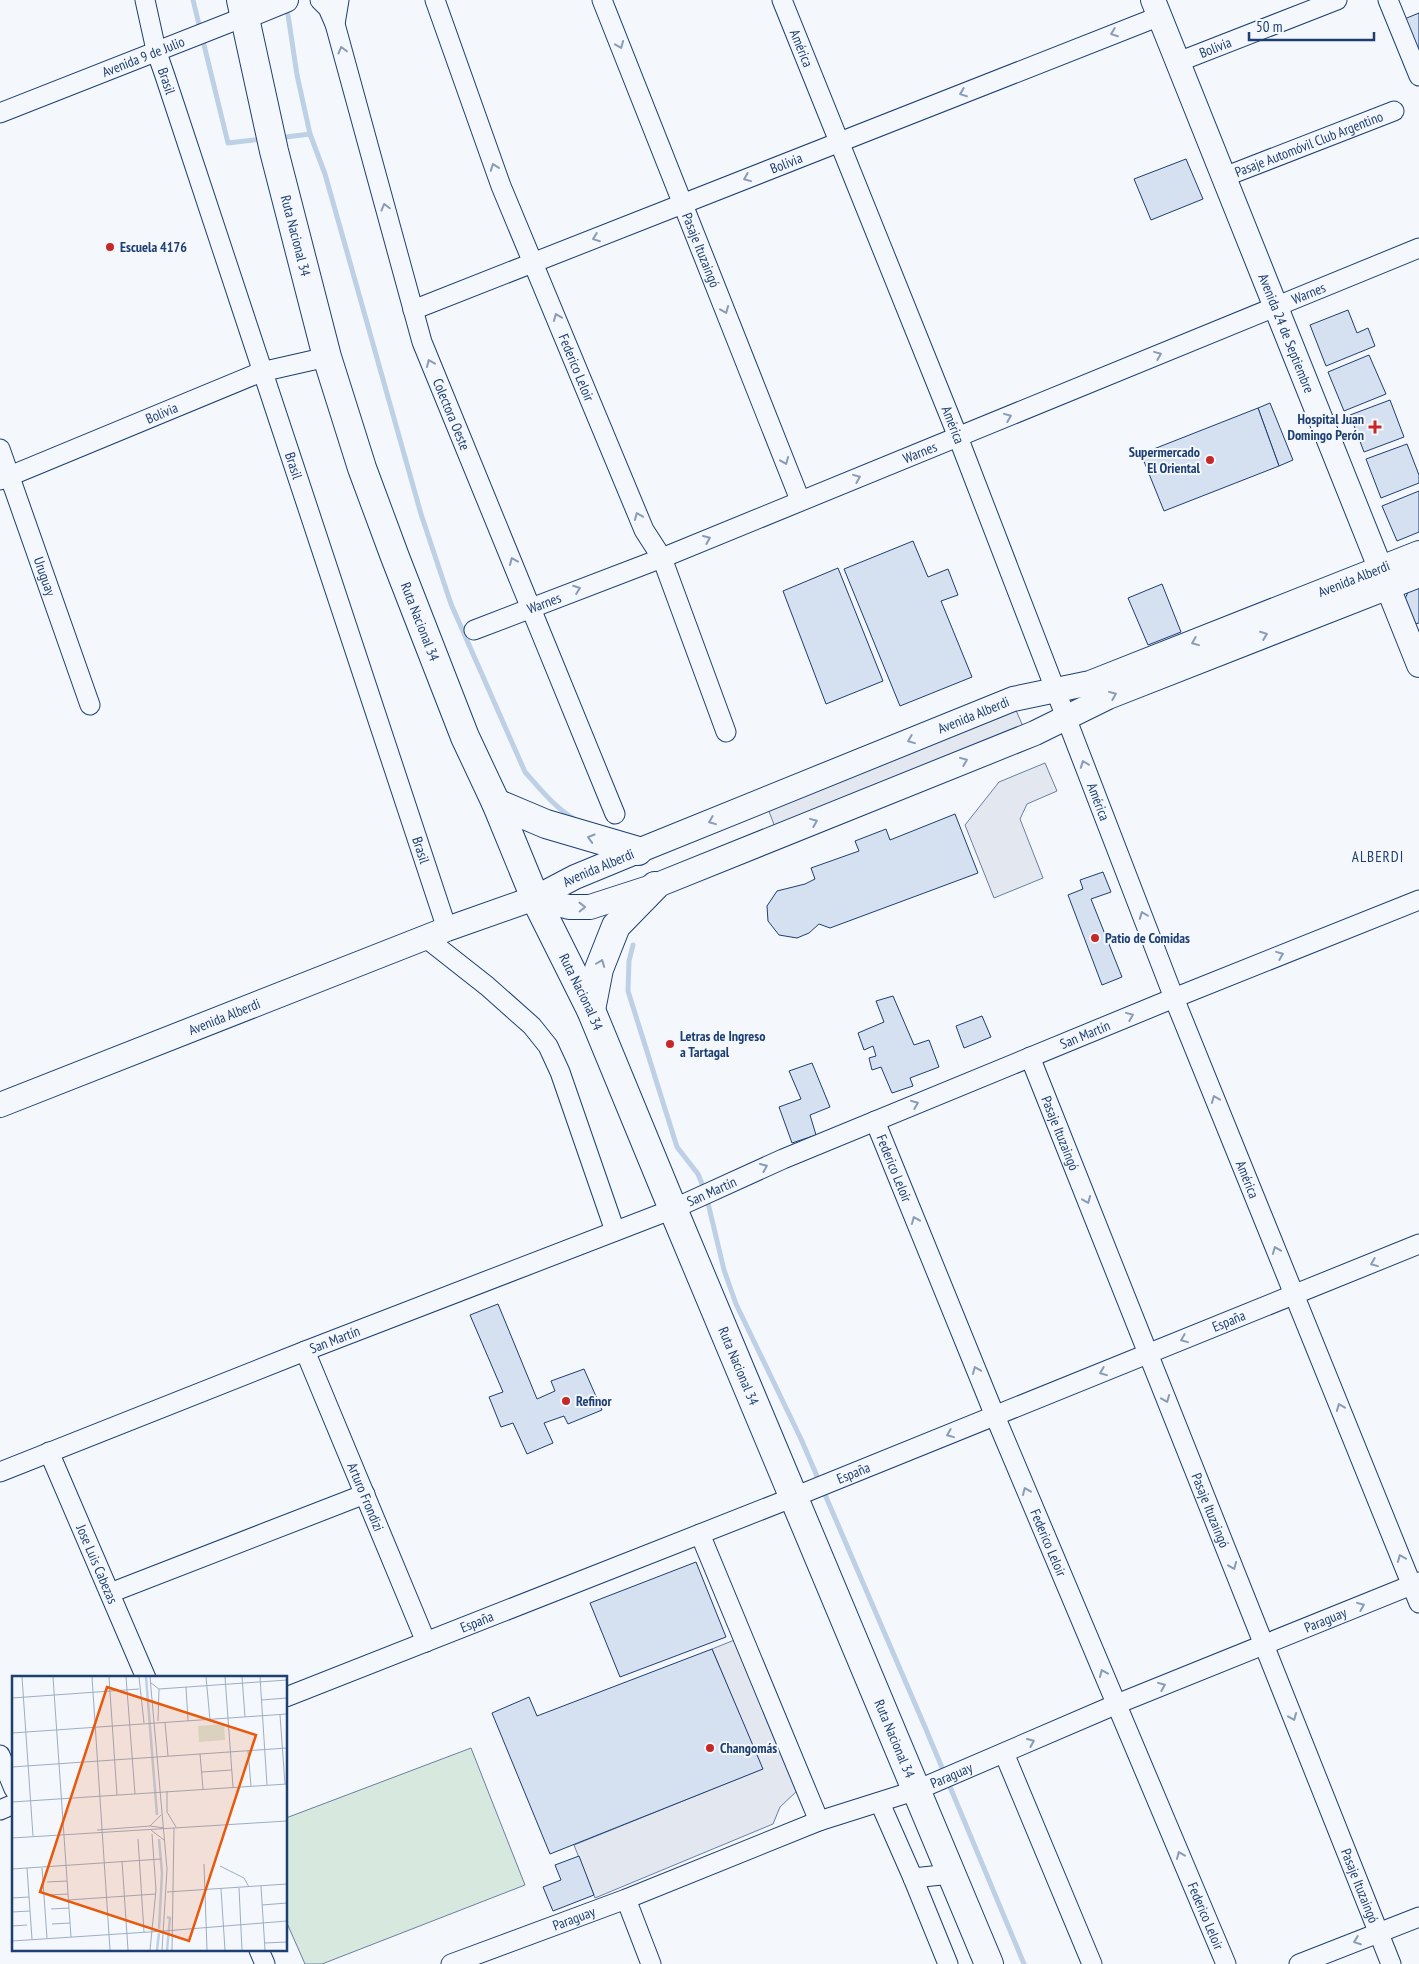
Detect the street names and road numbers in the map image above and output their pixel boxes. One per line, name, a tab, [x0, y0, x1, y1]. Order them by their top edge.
street label: América	[786, 27, 817, 70]
street label: Avenida 9 de Julio	[99, 32, 187, 81]
street label: Bolivia	[1197, 33, 1234, 62]
street label: Brasil	[154, 65, 180, 97]
street label: Pasaje Automóvil Club Argentino	[1232, 107, 1386, 181]
street label: Bolivia	[767, 149, 805, 178]
street label: Ruta Nacional 34	[277, 193, 315, 279]
street label: Pasaje Ituzaingó	[678, 210, 724, 290]
street label: Avenida 24 de Septiembre	[1254, 271, 1318, 396]
street label: Warnes	[1289, 278, 1328, 308]
street label: Federico Leloir	[554, 331, 599, 404]
street label: Colectora Oeste	[429, 376, 474, 453]
street label: Bolivia	[143, 398, 180, 428]
street label: América	[937, 403, 969, 446]
street label: Warnes	[900, 437, 940, 467]
street label: Brasil	[281, 450, 307, 482]
street label: Uruguay	[30, 554, 60, 599]
street label: Avenida Alberdi	[1315, 556, 1392, 601]
street label: Ruta Nacional 34	[397, 580, 444, 664]
street label: Warnes	[524, 588, 564, 618]
street label: Avenida Alberdi	[935, 692, 1012, 738]
street label: América	[1083, 780, 1114, 823]
street label: Brasil	[408, 834, 434, 866]
street label: Avenida Alberdi	[560, 845, 637, 891]
street label: Ruta Nacional 34	[555, 950, 608, 1033]
street label: Avenida Alberdi	[186, 994, 263, 1039]
street label: San Martín	[1057, 1016, 1113, 1053]
street label: Pasaje Ituzaingó	[1037, 1093, 1083, 1173]
street label: Federico Leloir	[872, 1132, 916, 1205]
street label: América	[1232, 1158, 1263, 1201]
street label: San Martín	[684, 1172, 739, 1211]
street label: España	[1210, 1306, 1248, 1336]
street label: San Martín	[307, 1322, 362, 1357]
street label: Ruta Nacional 34	[714, 1324, 763, 1408]
street label: España	[834, 1458, 873, 1488]
street label: Arturo Frondizi	[343, 1460, 388, 1534]
street label: Pasaje Ituzaingó	[1188, 1470, 1233, 1550]
street label: Federico Leloir	[1026, 1506, 1071, 1579]
street label: Jose Luis Cabezas	[72, 1521, 122, 1607]
street label: Paraguay	[1302, 1603, 1350, 1636]
street label: España	[458, 1607, 496, 1637]
street label: Ruta Nacional 34	[870, 1697, 919, 1781]
street label: Paraguay	[928, 1758, 976, 1792]
street label: Pasaje Ituzaingó	[1337, 1846, 1383, 1926]
street label: Federico Leloir	[1184, 1880, 1228, 1952]
street label: Paraguay	[550, 1902, 598, 1934]

